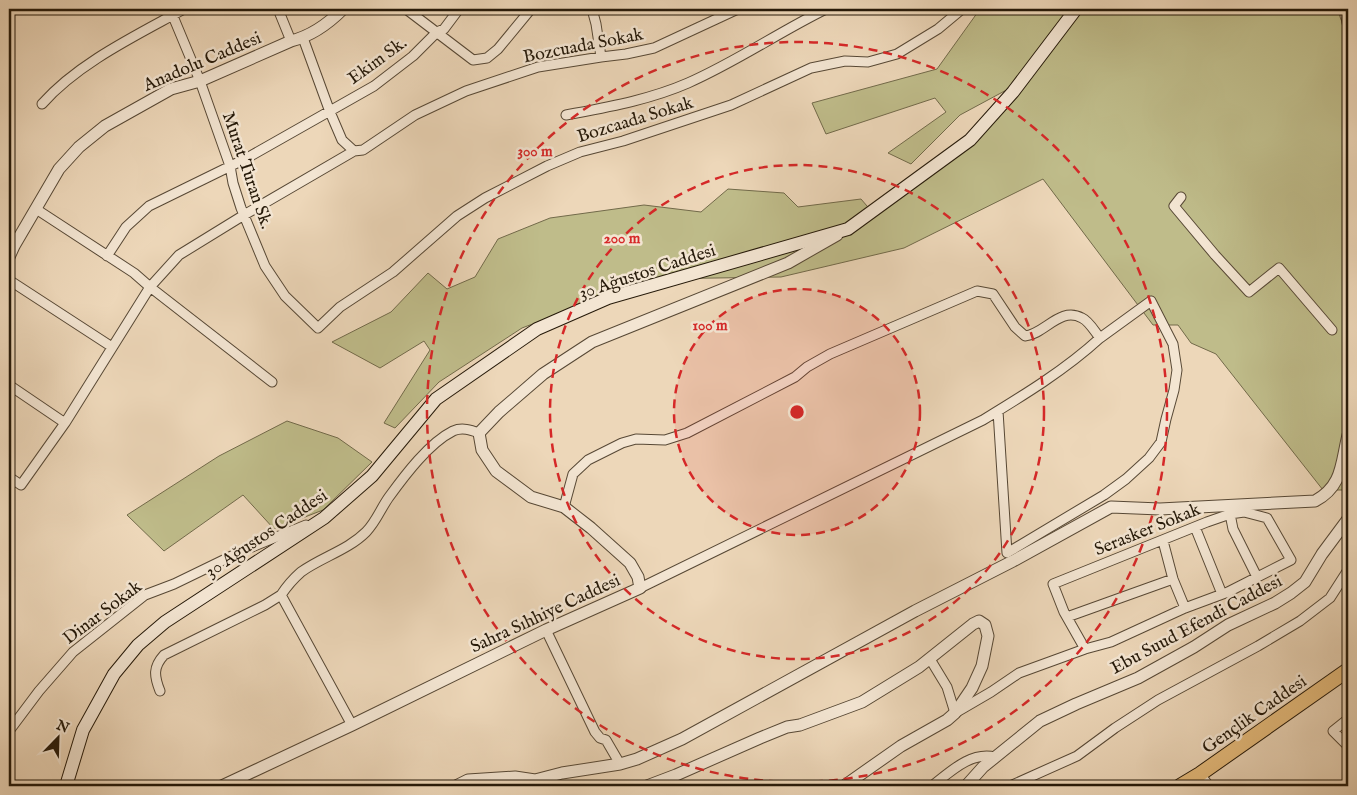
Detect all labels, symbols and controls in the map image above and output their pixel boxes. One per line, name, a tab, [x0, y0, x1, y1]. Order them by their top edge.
street label: Bozcuada Sokak	[521, 23, 646, 69]
street label: Anadolu Caddesi	[139, 27, 265, 98]
street label: Ekim Sk.	[344, 32, 412, 90]
street label: Bozcaada Sokak	[574, 92, 697, 149]
street label: Murat Turan Sk.	[216, 109, 277, 232]
text: 300 m	[517, 142, 553, 161]
text: 200 m	[604, 229, 641, 248]
street label: 30 Ağustos Caddesi	[576, 239, 719, 305]
text: 100 m	[692, 316, 728, 335]
centre of rings	[788, 403, 806, 421]
street label: 30 Ağustos Caddesi	[201, 485, 332, 584]
street label: Serasker Sokak	[1091, 499, 1204, 562]
street label: Sahra Sıhhiye Caddesi	[467, 569, 624, 659]
street label: Ebu Suud Efendi Caddesi	[1107, 570, 1287, 680]
street label: Dinar Sokak	[59, 576, 147, 650]
street label: Gençlik Caddesi	[1198, 671, 1312, 760]
north arrow	[32, 712, 82, 762]
text: N	[53, 716, 72, 738]

